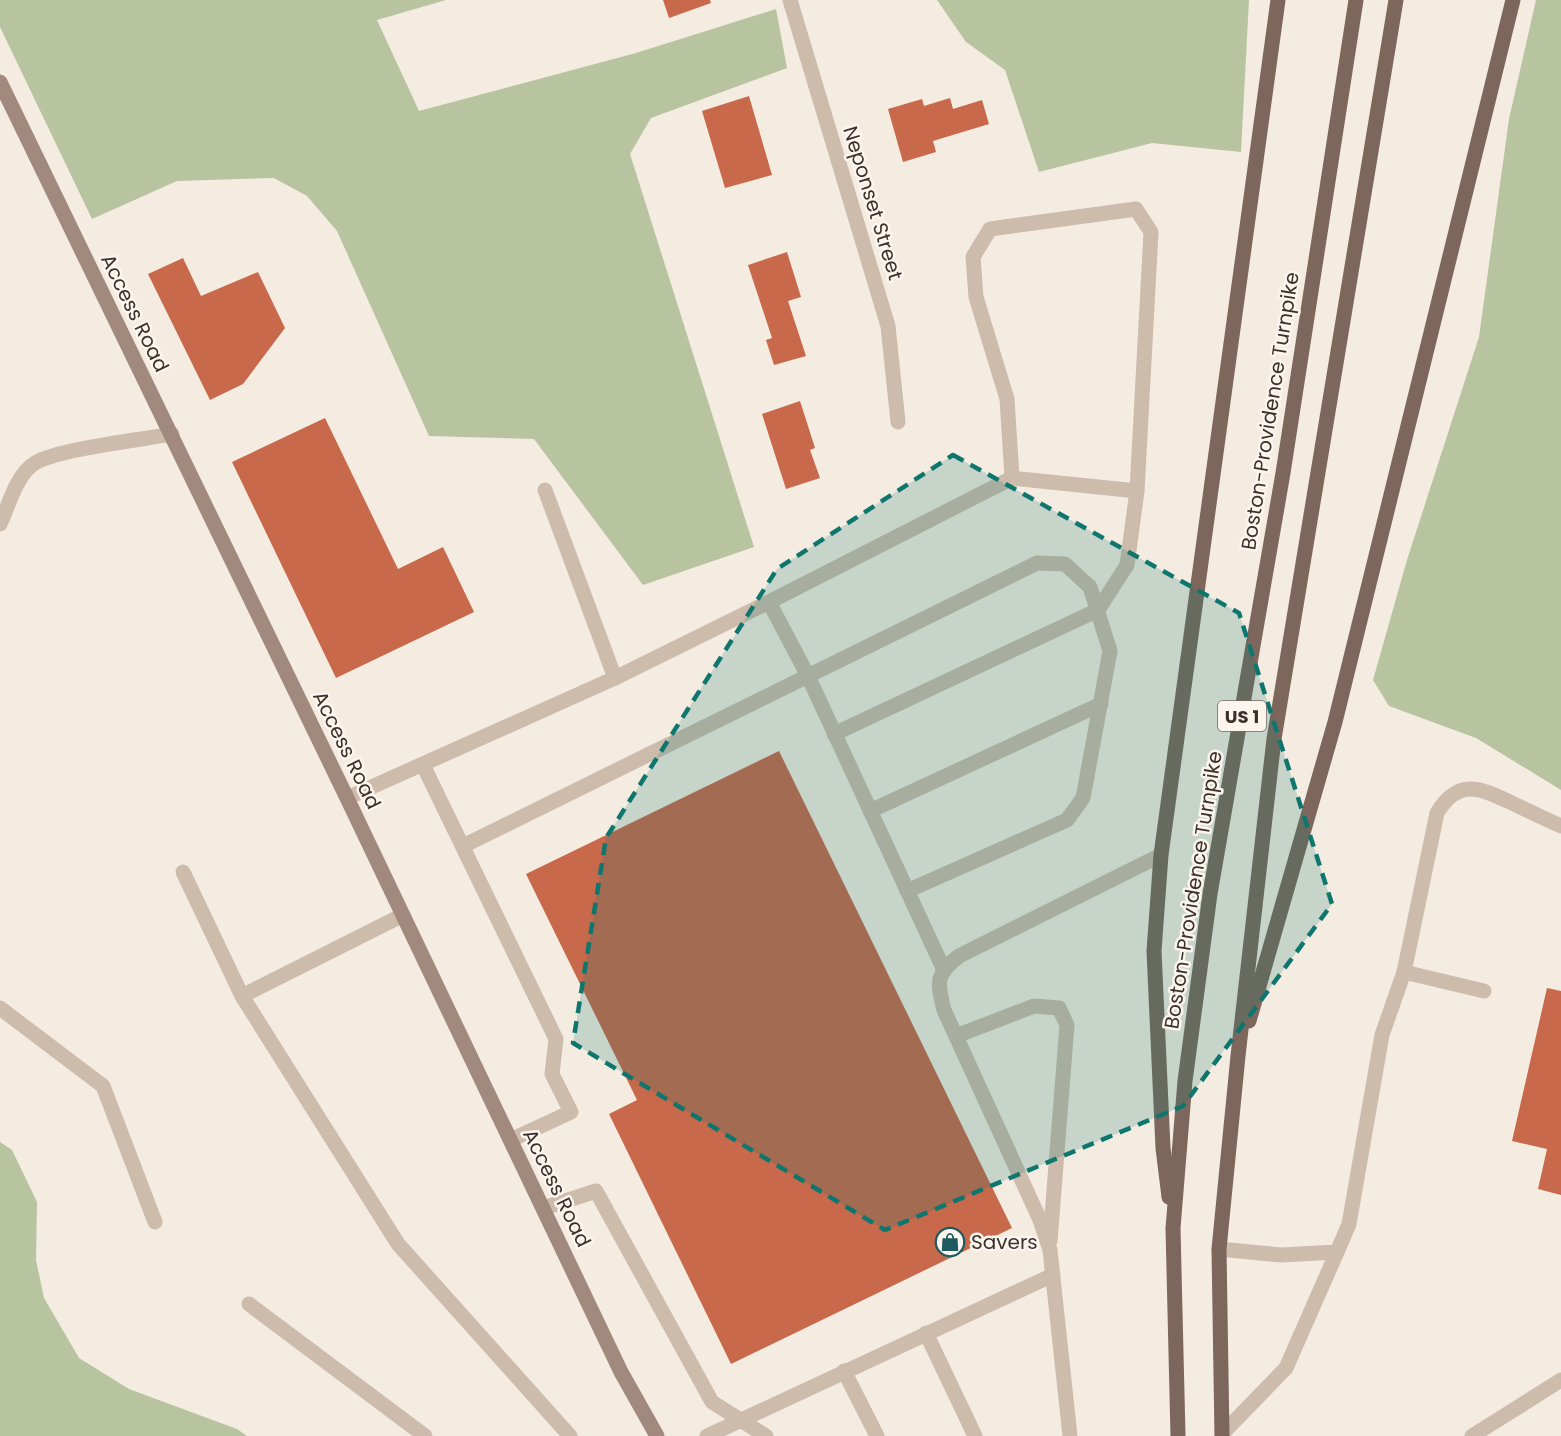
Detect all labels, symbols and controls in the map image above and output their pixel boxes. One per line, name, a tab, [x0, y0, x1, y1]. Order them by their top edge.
street label: Neponset Street	[836, 123, 910, 283]
street label: Access Road	[94, 249, 176, 377]
street label: Boston-Providence Turnpike	[1234, 270, 1306, 552]
street label: Access Road	[306, 686, 388, 814]
road number: US 1	[1218, 701, 1266, 731]
street label: Boston-Providence Turnpike	[1157, 749, 1229, 1031]
street label: Access Road	[516, 1124, 598, 1252]
shop icon: Savers	[934, 1226, 966, 1258]
place label: Savers	[971, 1228, 1038, 1256]

